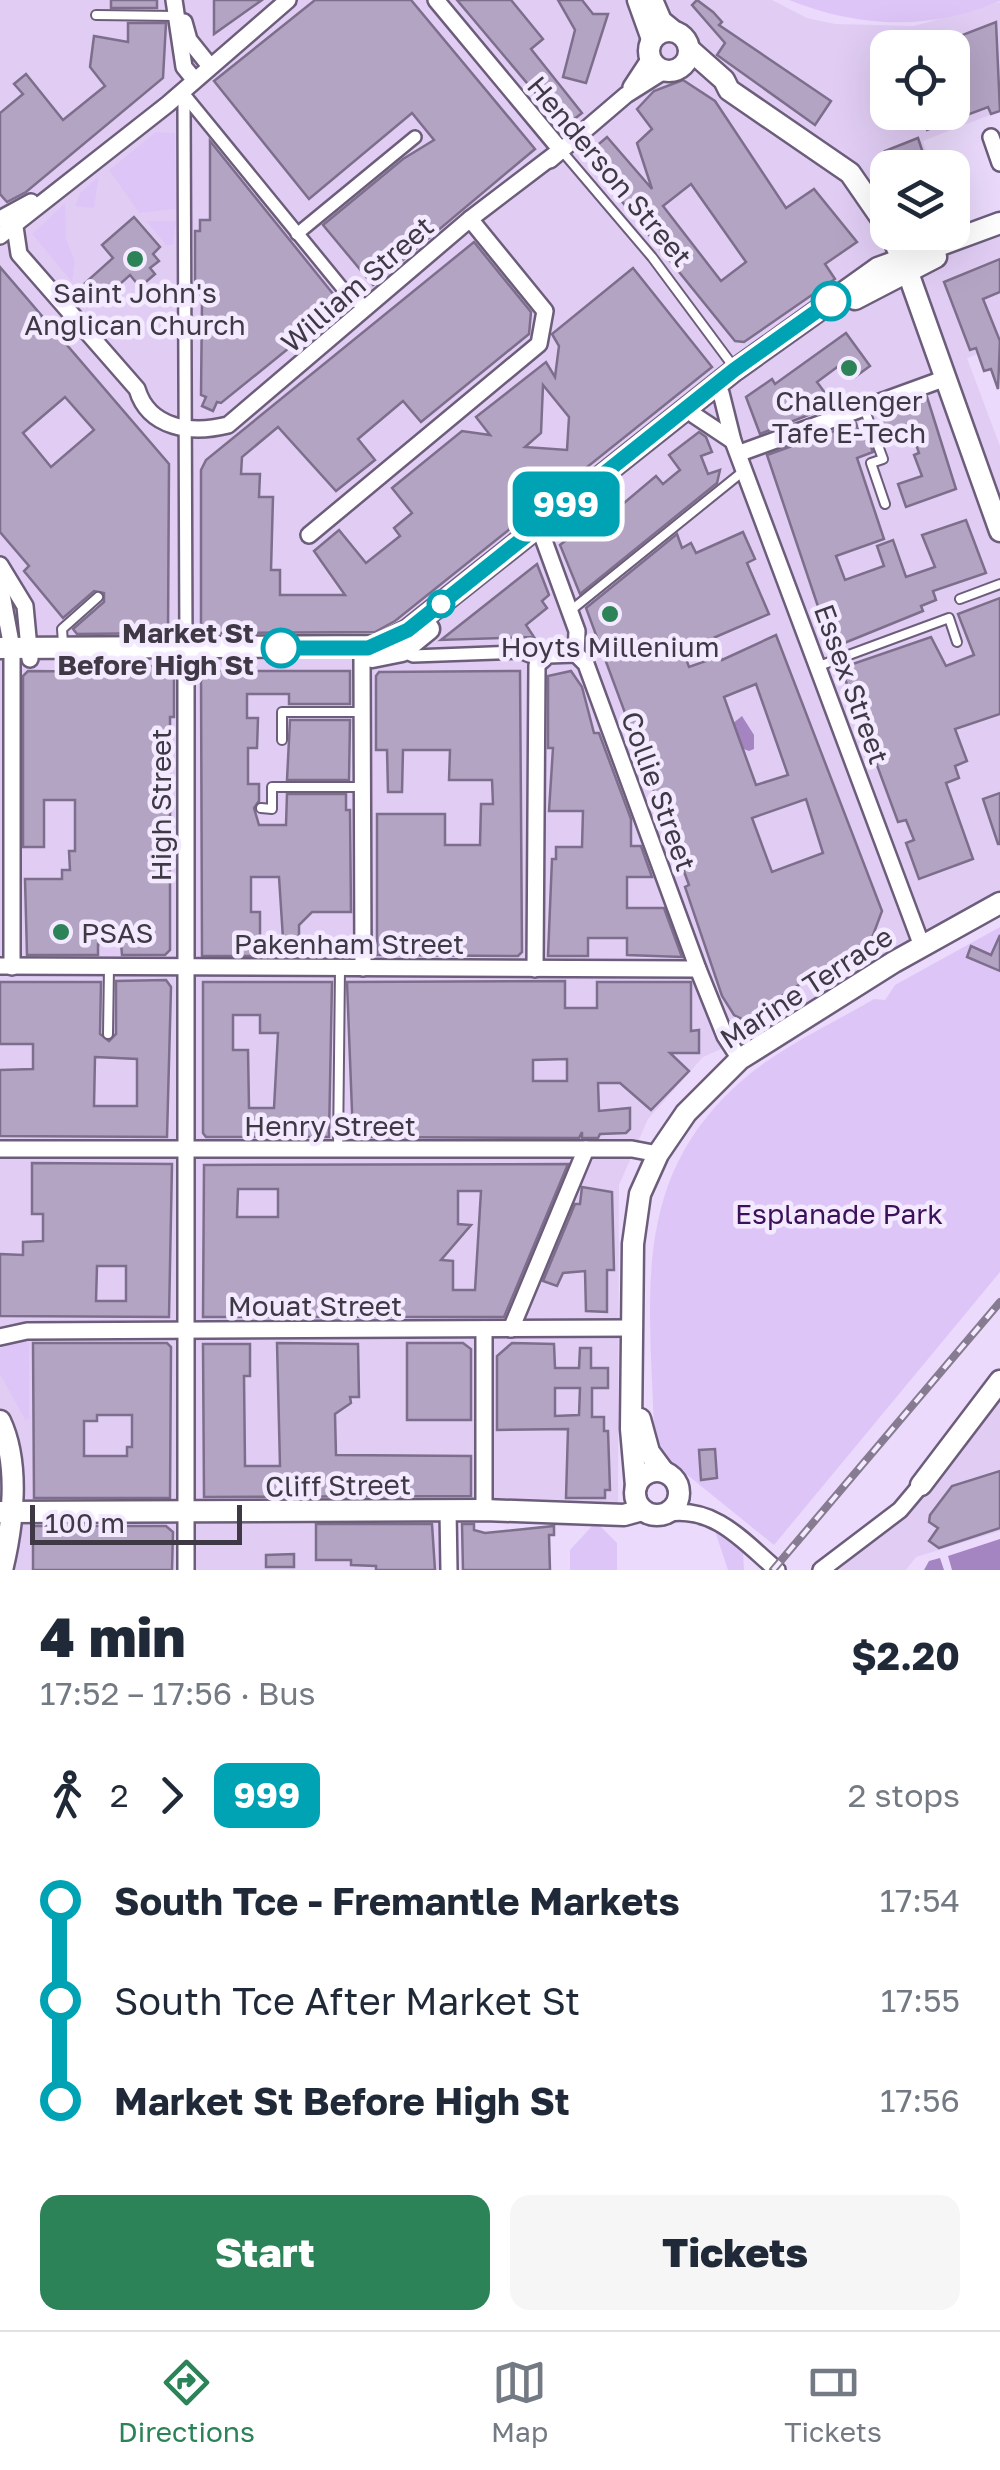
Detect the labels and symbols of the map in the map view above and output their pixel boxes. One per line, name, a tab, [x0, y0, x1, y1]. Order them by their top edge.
street label: Henderson Street	[521, 69, 699, 273]
street label: William Street	[274, 209, 440, 359]
marker: Saint John's Anglican Church	[124, 248, 146, 270]
place label: Saint John's Anglican Church	[24, 276, 246, 341]
unlabelled marker	[812, 282, 850, 320]
marker: Challenger Tafe E-Tech	[838, 357, 860, 379]
place label: Challenger Tafe E-Tech	[772, 384, 926, 449]
line badge: 999	[508, 472, 624, 536]
unlabelled marker	[428, 591, 454, 617]
street label: Essex Street	[808, 600, 896, 768]
marker: Hoyts Millenium	[599, 603, 621, 625]
place label: Market St Before High St	[57, 616, 254, 681]
marker: Market St Before High St	[262, 629, 300, 667]
place label: Hoyts Millenium	[501, 630, 720, 663]
street label: Collie Street	[615, 707, 703, 875]
street label: High Street	[144, 728, 177, 882]
place label: PSAS	[81, 916, 153, 949]
street label: Marine Terrace	[714, 919, 898, 1055]
marker: PSAS	[50, 921, 72, 943]
street label: Pakenham Street	[234, 927, 464, 960]
street label: Henry Street	[244, 1109, 416, 1142]
park label: Esplanade Park	[735, 1197, 943, 1230]
street label: Mouat Street	[228, 1289, 402, 1322]
street label: Cliff Street	[265, 1467, 411, 1503]
scale bar	[30, 1500, 242, 1544]

